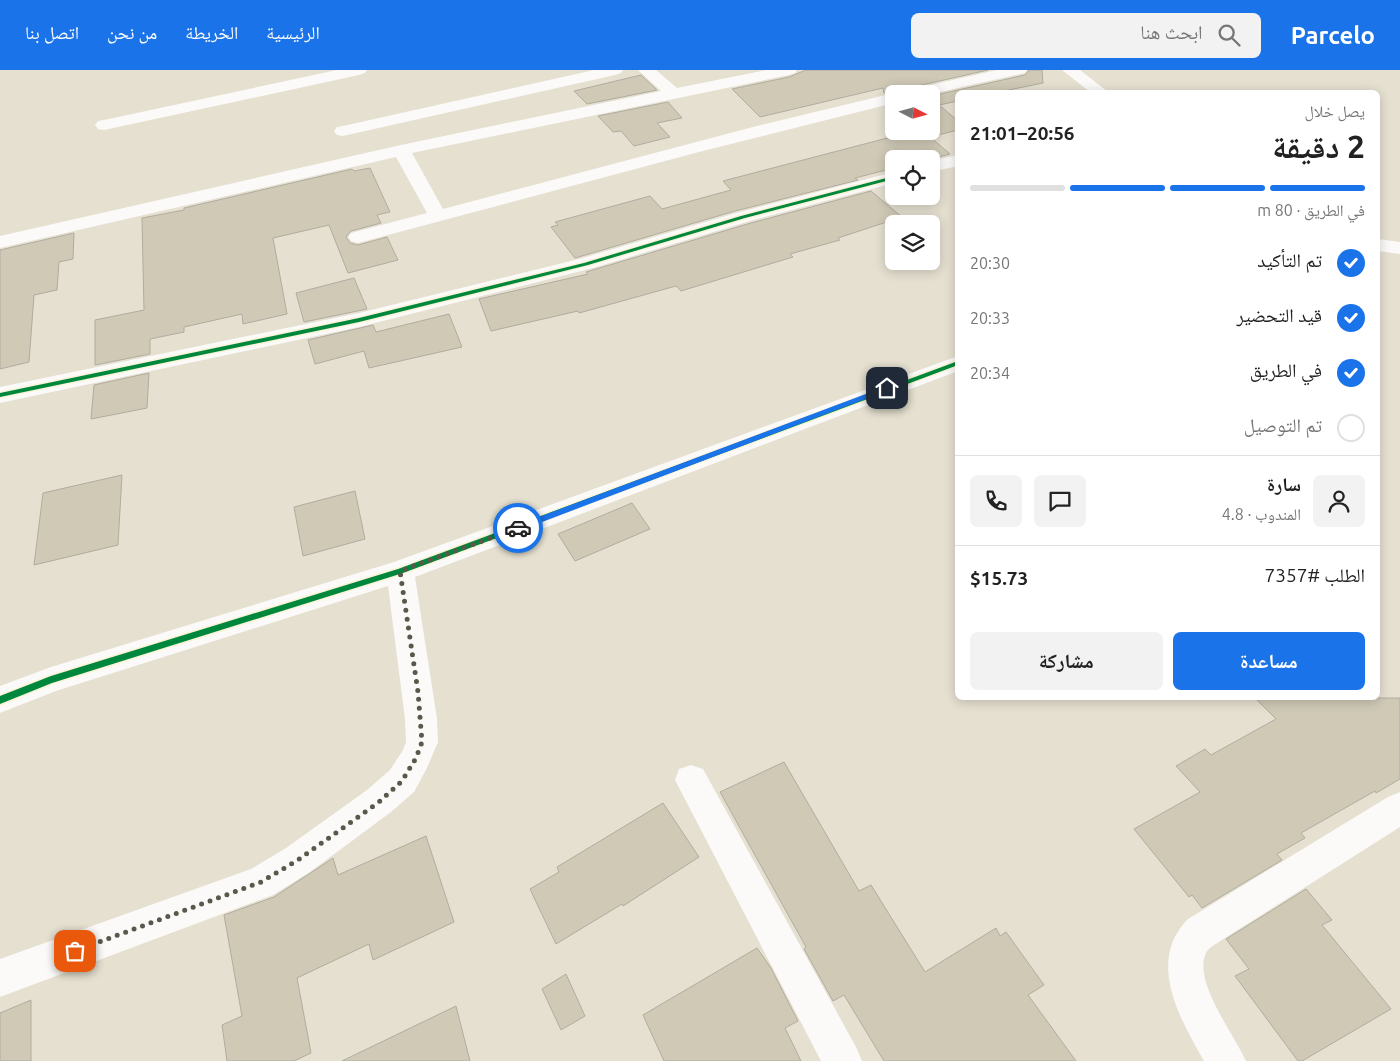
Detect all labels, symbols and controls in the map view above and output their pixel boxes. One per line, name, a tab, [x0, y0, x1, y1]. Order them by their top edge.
search box	[911, 13, 1261, 58]
text: ابحث هنا	[1140, 21, 1203, 43]
icon: search	[1215, 21, 1243, 49]
text: اتصل بنا	[25, 22, 79, 42]
text: من نحن	[107, 22, 157, 42]
text: الخريطة	[185, 22, 238, 42]
text: الرئيسية	[266, 22, 320, 42]
text: Parcelo	[1291, 22, 1375, 49]
north arrow	[885, 85, 940, 140]
map controls	[885, 85, 940, 270]
text: يصل خلال	[1304, 102, 1365, 120]
text: 20:56–21:01	[970, 122, 1075, 144]
text: 2 دقيقة	[1272, 128, 1365, 164]
button: locate	[885, 150, 940, 205]
text: في الطريق · 80 m	[1257, 201, 1365, 219]
button: layers	[885, 215, 940, 270]
text: تم التأكيد	[1257, 249, 1322, 271]
icon: check	[1337, 249, 1365, 277]
text: 20:30	[970, 254, 1010, 272]
text: قيد التحضير	[1236, 304, 1322, 326]
icon: check	[1337, 304, 1365, 332]
text: 20:33	[970, 309, 1010, 327]
text: في الطريق	[1250, 359, 1322, 381]
icon: check	[1337, 359, 1365, 387]
text: 20:34	[970, 364, 1010, 382]
pin	[866, 367, 908, 409]
icon: home	[873, 374, 901, 402]
text: تم التوصيل	[1244, 414, 1322, 436]
text: سارة	[1267, 473, 1301, 495]
button: phone	[970, 475, 1022, 527]
button: chat	[1034, 475, 1086, 527]
button: person	[1313, 475, 1365, 527]
courier	[493, 503, 543, 553]
text: المندوب · 4.8	[1222, 505, 1301, 523]
icon: car	[504, 514, 532, 542]
text: الطلب #7357	[1265, 564, 1365, 586]
text: $15.73	[970, 567, 1028, 589]
button: مشاركة	[970, 632, 1163, 690]
button: مساعدة	[1173, 632, 1365, 690]
pin	[54, 930, 96, 972]
icon: bag	[61, 937, 89, 965]

